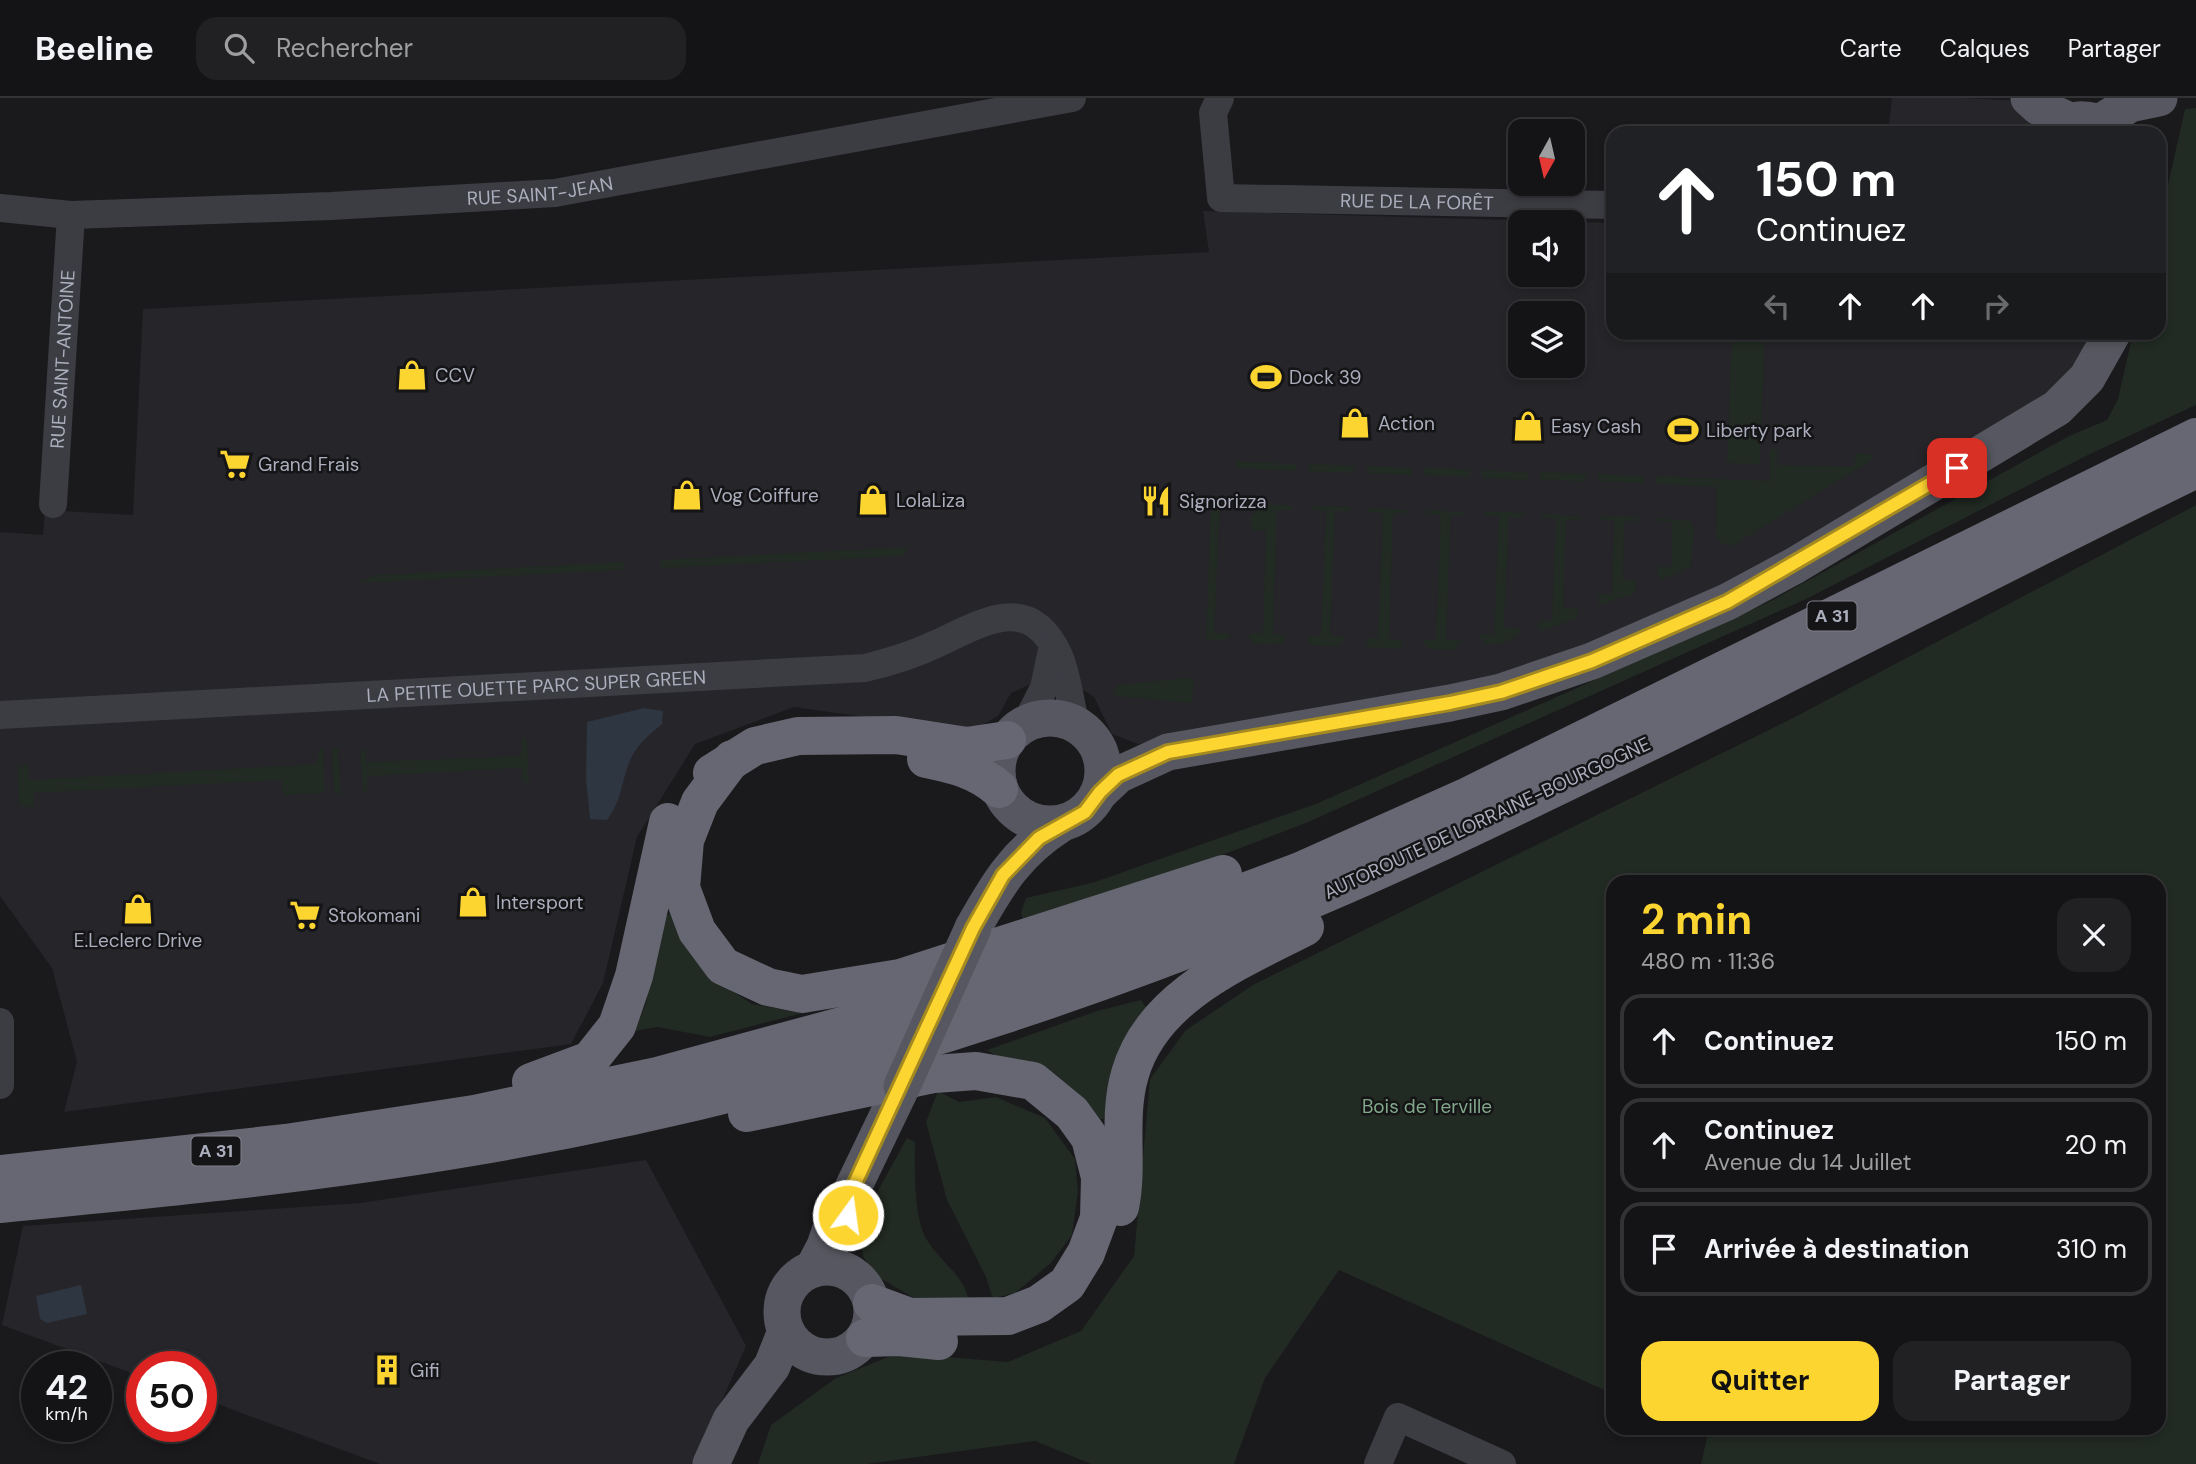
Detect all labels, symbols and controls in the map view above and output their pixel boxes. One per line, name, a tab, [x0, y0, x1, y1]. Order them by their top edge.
search box	[196, 17, 686, 80]
text: Beeline	[35, 27, 154, 70]
icon: search	[220, 29, 258, 67]
text: Rechercher	[276, 31, 413, 65]
text: Carte	[1840, 33, 1902, 64]
text: Calques	[1940, 33, 2030, 64]
text: Partager	[2068, 33, 2161, 64]
north arrow	[1508, 119, 1586, 196]
map controls	[1508, 119, 1585, 378]
text: 150 m	[1756, 147, 1896, 211]
icon: ahead	[1641, 154, 1732, 245]
street label: RUE SAINT-JEAN	[466, 170, 615, 211]
street label: RUE DE LA FORÊT	[1340, 188, 1494, 215]
text: Continuez	[1756, 209, 1906, 251]
button: sound	[1508, 210, 1585, 287]
street label: RUE SAINT-ANTOINE	[44, 269, 80, 449]
icon: left	[1758, 287, 1796, 325]
icon: ahead	[1831, 287, 1869, 325]
icon: ahead	[1904, 287, 1942, 325]
icon: right	[1977, 287, 2015, 325]
button: layers	[1508, 301, 1585, 378]
shop icon: CCV	[395, 358, 429, 392]
sports icon: Dock 39	[1249, 360, 1283, 394]
place label: CCV	[435, 363, 475, 388]
place label: Dock 39	[1289, 365, 1361, 390]
shop icon: Action	[1338, 406, 1372, 440]
shop icon: Easy Cash	[1511, 409, 1545, 443]
place label: Action	[1378, 411, 1435, 436]
sports icon: Liberty park	[1666, 413, 1700, 447]
place label: Easy Cash	[1551, 414, 1641, 439]
place label: Liberty park	[1706, 418, 1813, 443]
pin	[1927, 438, 1987, 498]
supermarket icon: Grand Frais	[218, 447, 252, 481]
icon: arrive	[1938, 449, 1976, 487]
place label: Grand Frais	[258, 452, 359, 477]
shop icon: Vog Coiffure	[670, 478, 704, 512]
place label: Vog Coiffure	[710, 483, 819, 508]
shop icon: LolaLiza	[856, 483, 890, 517]
restaurant icon: Signorizza	[1139, 484, 1173, 518]
place label: LolaLiza	[896, 488, 965, 513]
place label: Signorizza	[1179, 489, 1267, 514]
road number: A 31	[1808, 602, 1856, 630]
street label: LA PETITE OUETTE PARC SUPER GREEN	[366, 664, 707, 708]
street label: AUTOROUTE DE LORRAINE-BOURGOGNE	[1320, 731, 1654, 905]
shop icon: Intersport	[456, 885, 490, 919]
place label: Intersport	[496, 890, 584, 915]
shop icon: E.Leclerc Drive	[121, 892, 155, 926]
text: 2 min	[1641, 892, 1752, 947]
supermarket icon: Stokomani	[288, 898, 322, 932]
button: close	[2057, 898, 2131, 972]
place label: Stokomani	[328, 903, 420, 928]
place label: E.Leclerc Drive	[74, 928, 202, 953]
text: 480 m · 11:36	[1641, 946, 1775, 976]
icon: ahead	[1645, 1022, 1683, 1060]
text: Continuez	[1704, 1024, 1834, 1058]
text: 150 m	[2055, 1024, 2127, 1058]
park label: Bois de Terville	[1362, 1094, 1492, 1119]
text: Continuez	[1704, 1113, 1834, 1147]
icon: ahead	[1645, 1126, 1683, 1164]
text: 20 m	[2064, 1128, 2127, 1162]
road number: A 31	[192, 1136, 241, 1166]
text: Avenue du 14 Juillet	[1704, 1147, 1911, 1177]
position arrow	[811, 1178, 885, 1252]
icon: arrive	[1645, 1230, 1683, 1268]
text: Arrivée à destination	[1704, 1232, 1970, 1266]
text: 310 m	[2056, 1232, 2127, 1266]
button: Quitter	[1641, 1341, 1879, 1421]
button: Partager	[1893, 1341, 2131, 1421]
speed limit sign: 50	[126, 1351, 217, 1442]
building icon: Gifi	[370, 1353, 404, 1387]
place label: Gifi	[410, 1358, 440, 1383]
text: 42	[45, 1364, 88, 1410]
text: km/h	[45, 1402, 88, 1426]

